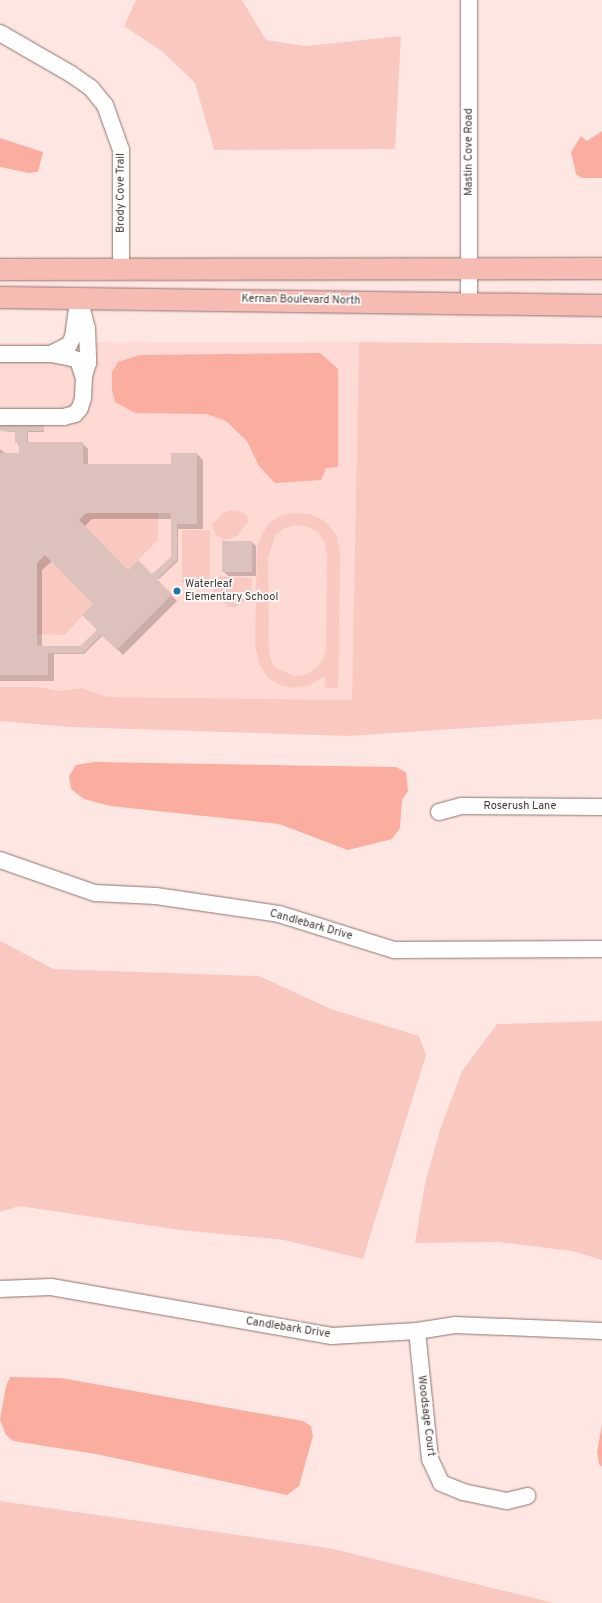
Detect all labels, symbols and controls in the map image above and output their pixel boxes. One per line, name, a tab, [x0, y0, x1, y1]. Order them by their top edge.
street label: Mastin Cove Road	[462, 108, 476, 196]
street label: Brody Cove Trail	[114, 153, 128, 233]
street label: Kernan Boulevard North	[241, 292, 361, 308]
place label: Waterleaf Elementary School	[185, 578, 278, 604]
marker: Waterleaf Elementary School	[172, 586, 182, 596]
street label: Roserush Lane	[484, 799, 556, 813]
street label: Candlebark Drive	[268, 907, 354, 943]
street label: Candlebark Drive	[245, 1315, 331, 1341]
street label: Woodsage Court	[414, 1375, 438, 1457]

